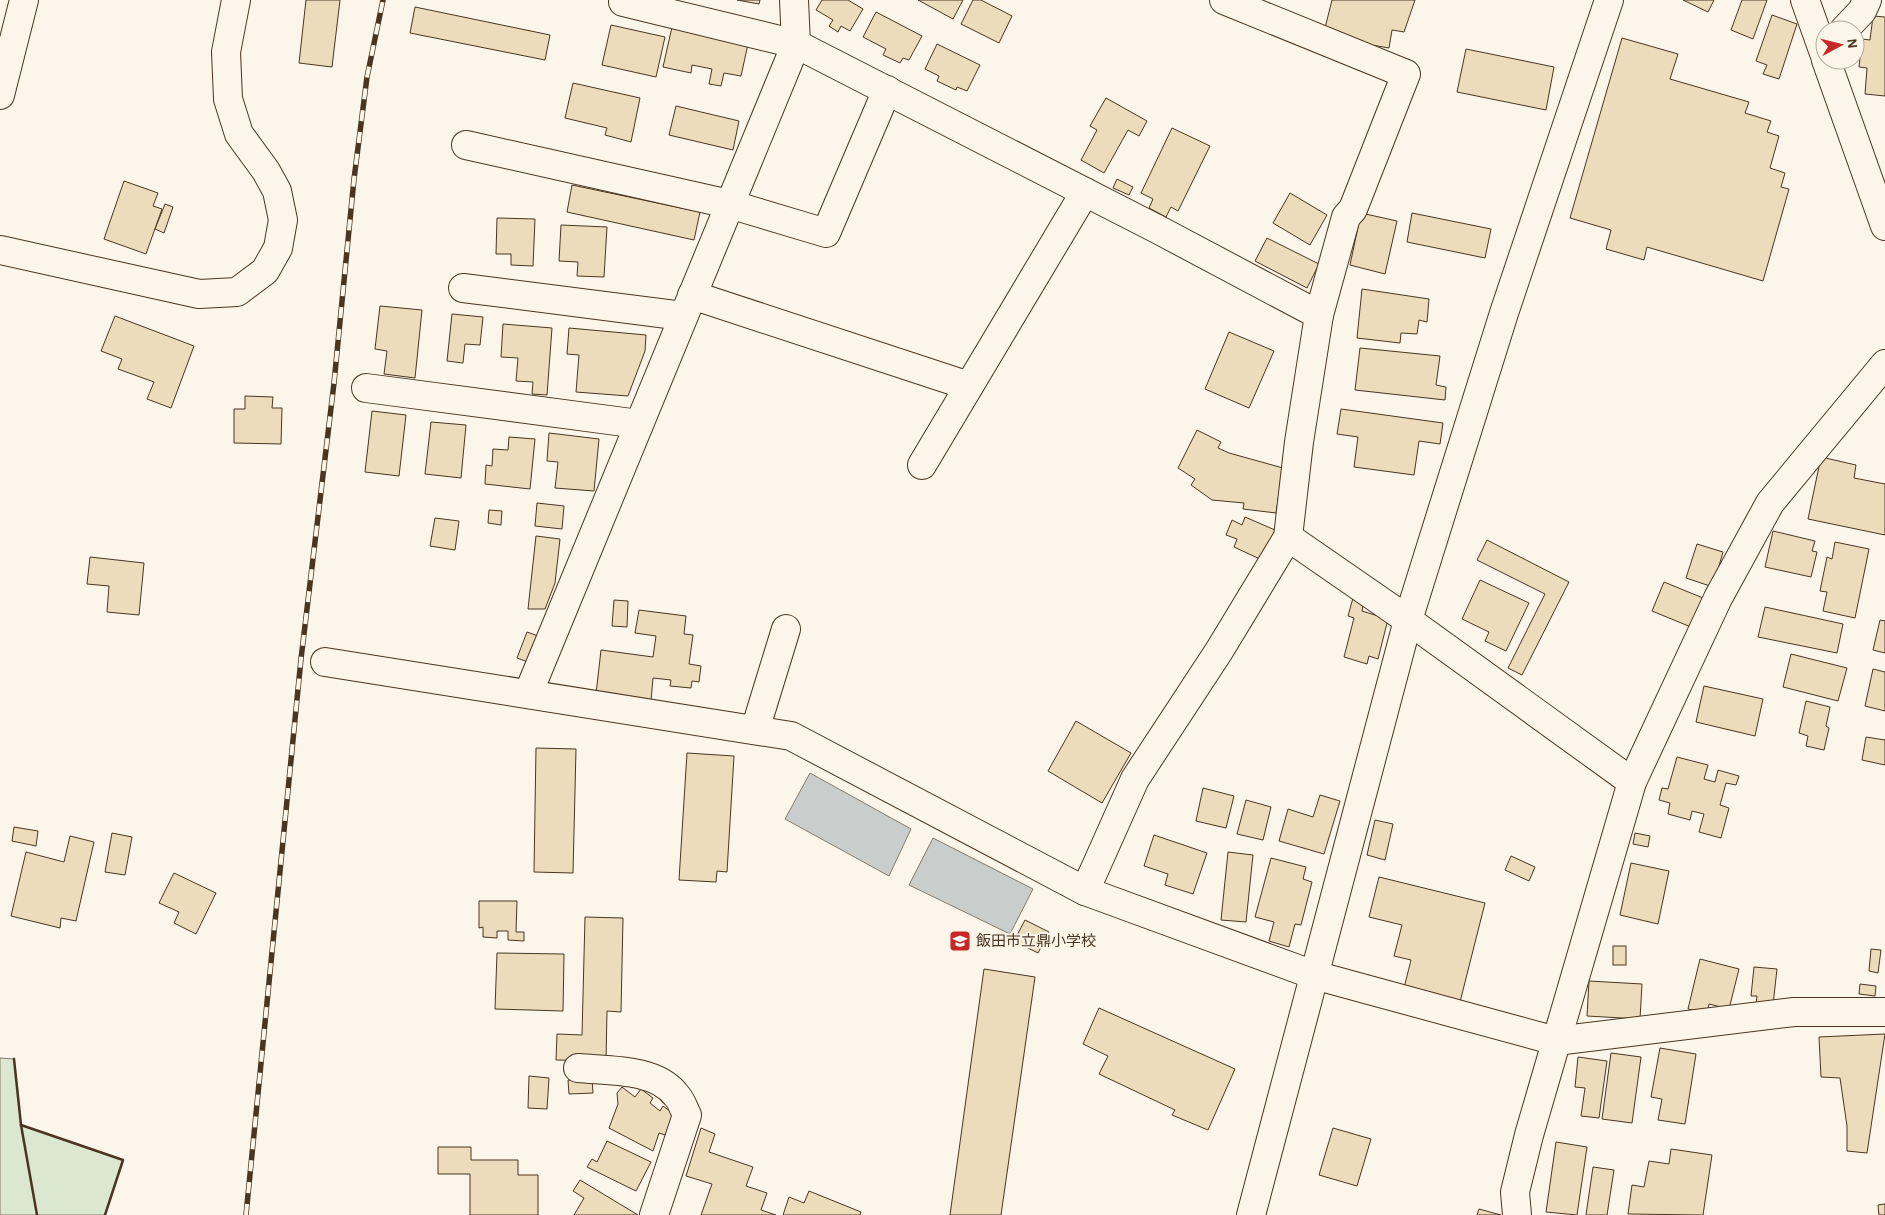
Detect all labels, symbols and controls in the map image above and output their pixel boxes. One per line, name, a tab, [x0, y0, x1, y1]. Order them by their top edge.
north arrow	[1815, 20, 1865, 70]
text: N	[1844, 38, 1859, 49]
school or university icon: 飯田市立鼎小学校	[948, 929, 972, 953]
place label: 飯田市立鼎小学校	[976, 933, 1096, 949]

